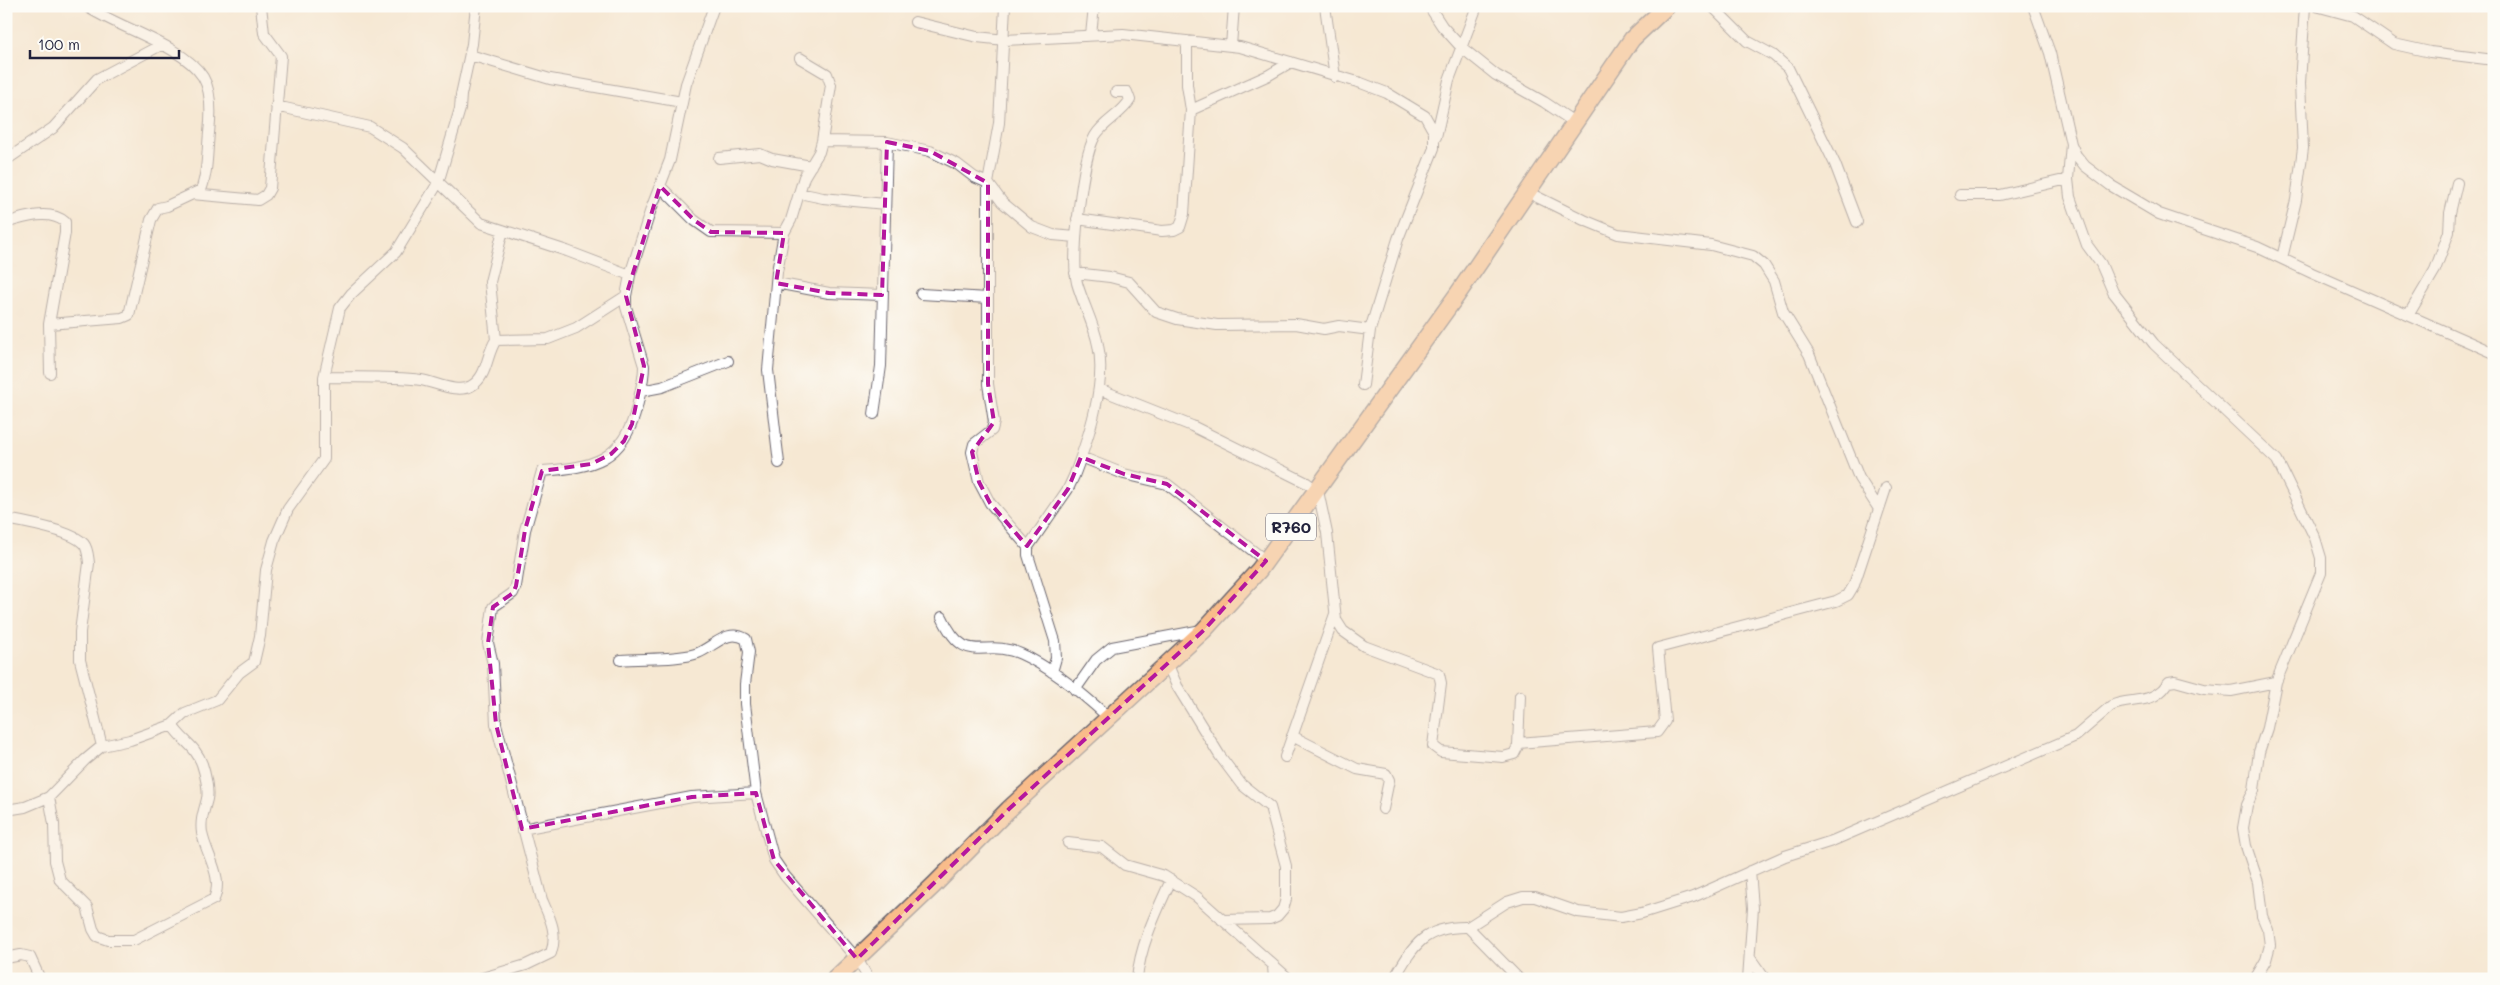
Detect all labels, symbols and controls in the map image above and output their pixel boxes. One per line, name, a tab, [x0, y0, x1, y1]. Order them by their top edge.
scale bar	[30, 28, 179, 60]
text: 100 m	[38, 34, 80, 54]
road number: R760	[1266, 514, 1316, 540]

